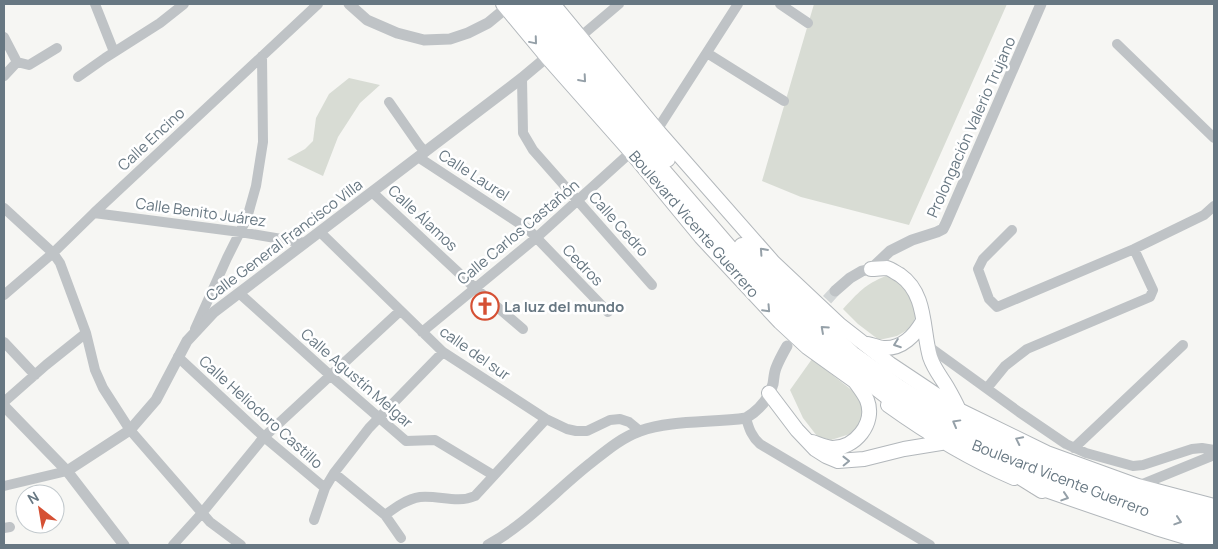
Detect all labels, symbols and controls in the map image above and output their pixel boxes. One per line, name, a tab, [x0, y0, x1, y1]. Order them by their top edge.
street label: Prolongación Valerio Trujano	[922, 33, 1021, 221]
one-way arrow	[528, 35, 537, 44]
one-way arrow	[578, 74, 587, 83]
street label: Calle Encino	[113, 102, 189, 176]
street label: Calle Laurel	[435, 144, 513, 206]
street label: Boulevard Vicente Guerrero	[624, 146, 764, 302]
street label: Calle General Francisco Villa	[201, 174, 367, 306]
street label: Calle Carlos Castañón	[452, 175, 584, 289]
street label: Calle Álamos	[383, 180, 463, 256]
street label: Calle Cedro	[584, 187, 654, 261]
street label: Calle Benito Juárez	[134, 192, 268, 232]
street label: Cedros	[558, 240, 608, 290]
one-way arrow	[760, 248, 769, 257]
church icon: La luz del mundo	[470, 291, 500, 321]
place label: La luz del mundo	[504, 296, 624, 317]
one-way arrow	[761, 303, 770, 312]
street label: calle del sur	[436, 321, 515, 385]
street label: Calle Agustín Melgar	[297, 324, 418, 433]
one-way arrow	[821, 325, 830, 334]
one-way arrow	[893, 338, 902, 349]
street label: Calle Heliodoro Castillo	[195, 351, 328, 473]
one-way arrow	[952, 419, 961, 429]
street label: Boulevard Vicente Guerrero	[969, 434, 1153, 522]
one-way arrow	[1015, 435, 1024, 446]
one-way arrow	[842, 456, 850, 466]
north arrow	[15, 484, 65, 534]
text: N	[24, 487, 42, 508]
one-way arrow	[1060, 492, 1068, 502]
one-way arrow	[1173, 515, 1182, 525]

